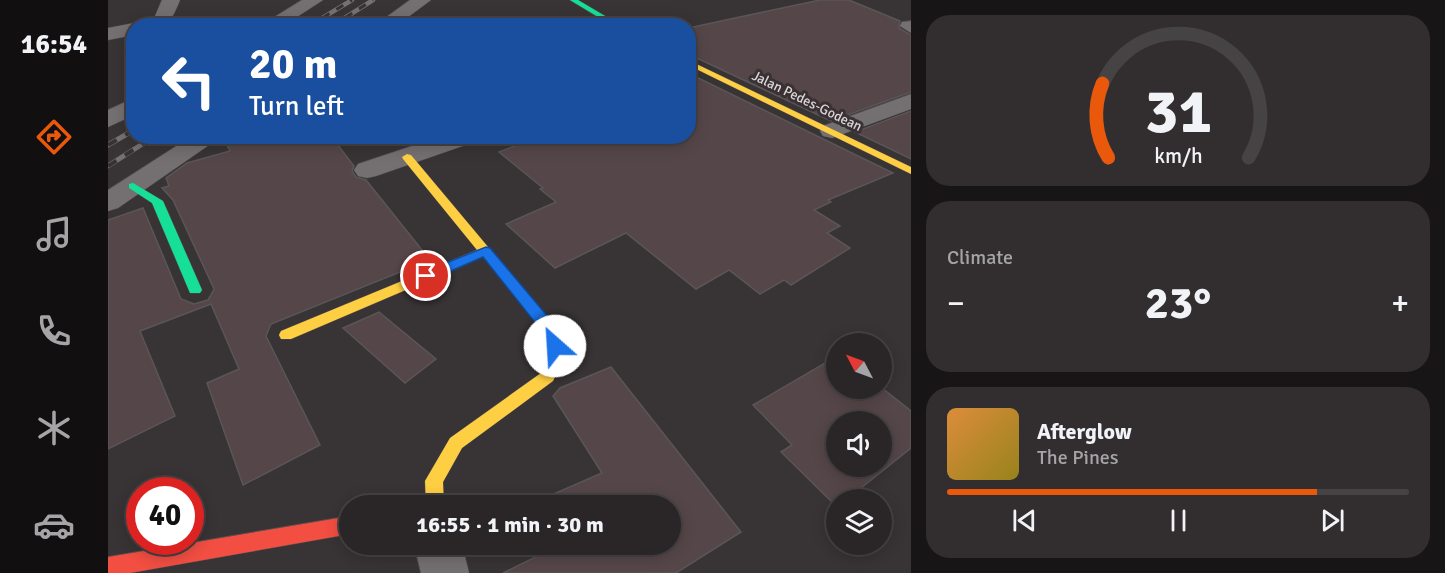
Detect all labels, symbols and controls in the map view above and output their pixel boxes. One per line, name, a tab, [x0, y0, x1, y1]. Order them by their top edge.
text: 16:54	[21, 28, 87, 61]
text: 20 m	[249, 39, 338, 90]
icon: left	[150, 42, 228, 120]
street label: Jalan Pedes-Godean	[749, 67, 865, 135]
text: 31	[1144, 73, 1212, 150]
text: Turn left	[249, 90, 344, 123]
icon: directions	[33, 116, 75, 158]
text: km/h	[1154, 143, 1202, 169]
icon: music	[33, 213, 75, 255]
text: Climate	[947, 245, 1013, 270]
pin	[400, 250, 451, 301]
icon: arrive	[409, 259, 442, 292]
text: 23°	[1145, 276, 1211, 331]
text: −	[947, 283, 965, 324]
text: +	[1391, 283, 1409, 324]
icon: phone	[33, 310, 75, 352]
position arrow	[523, 314, 587, 378]
north arrow	[826, 333, 892, 399]
map controls	[826, 333, 892, 555]
icon: climate	[33, 407, 75, 449]
button: sound	[826, 411, 892, 477]
text: Afterglow	[1037, 418, 1132, 445]
text: The Pines	[1037, 445, 1119, 470]
speed limit sign: 40	[126, 477, 204, 555]
button: layers	[826, 489, 892, 555]
icon: car	[33, 504, 75, 546]
icon: previous	[1008, 504, 1041, 537]
icon: pause	[1162, 504, 1195, 537]
icon: next	[1316, 504, 1349, 537]
text: 16:55 · 1 min · 30 m	[416, 511, 604, 538]

